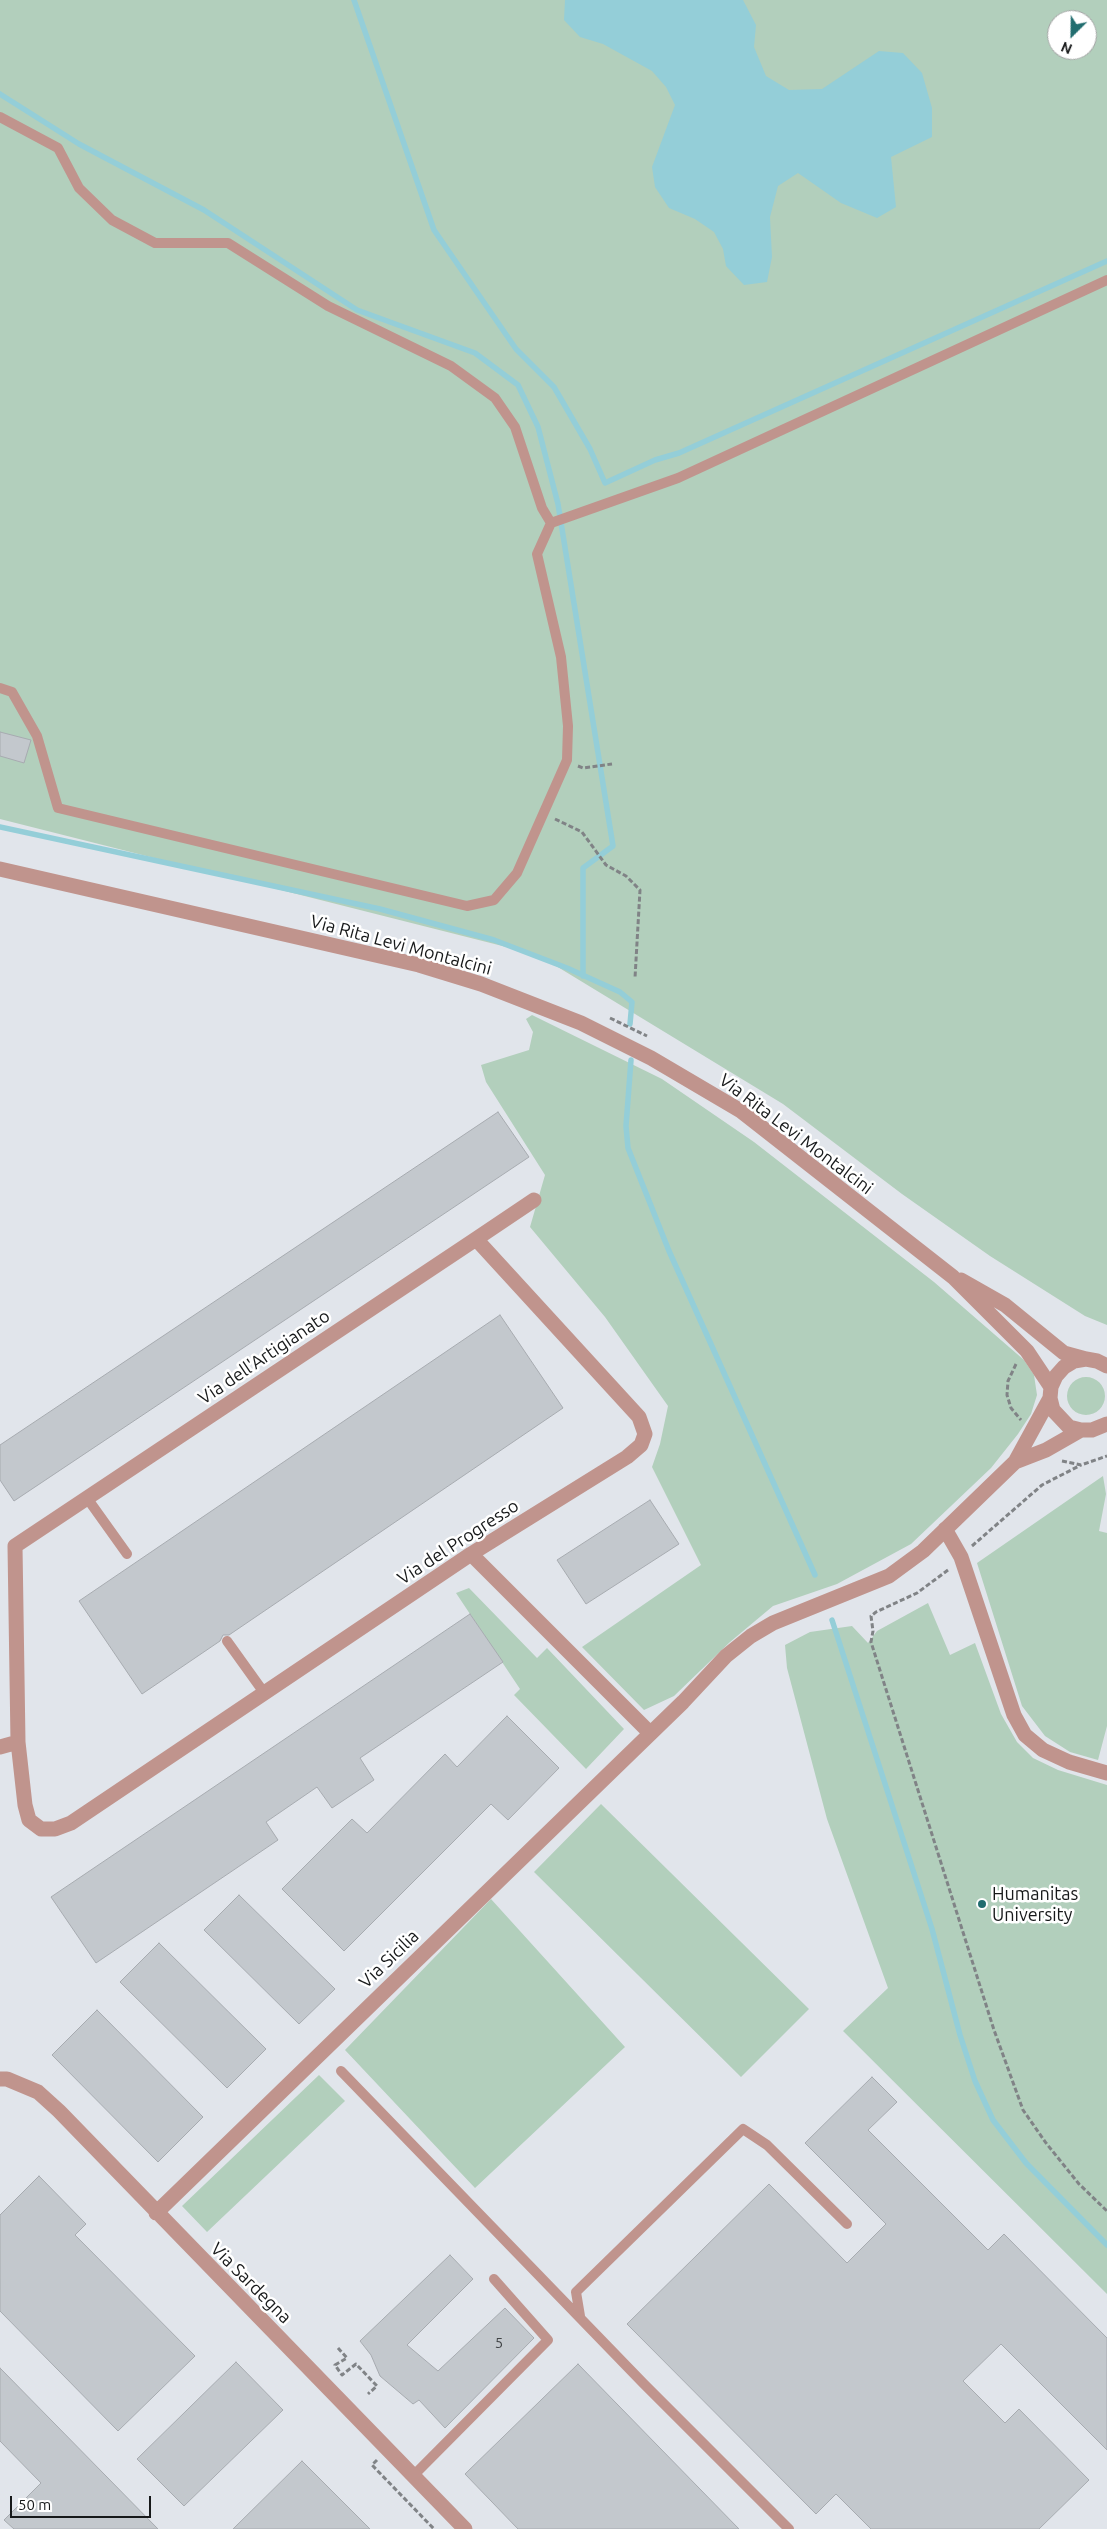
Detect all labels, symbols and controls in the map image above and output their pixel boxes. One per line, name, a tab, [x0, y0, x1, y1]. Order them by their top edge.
north arrow	[1047, 10, 1097, 60]
text: N	[1059, 38, 1074, 57]
street label: Via Rita Levi Montalcini	[308, 910, 494, 980]
street label: Via Rita Levi Montalcini	[715, 1069, 877, 1199]
street label: Via dell'Artigianato	[194, 1305, 334, 1409]
street label: Via del Progresso	[393, 1495, 523, 1589]
place label: Humanitas University	[992, 1883, 1078, 1926]
marker: Humanitas University	[976, 1898, 988, 1910]
street label: Via Sicilia	[355, 1925, 423, 1993]
street label: Via Sardegna	[206, 2238, 296, 2328]
house number: 5	[495, 2334, 503, 2352]
scale bar	[12, 2486, 154, 2518]
text: 50 m	[18, 2496, 51, 2513]

